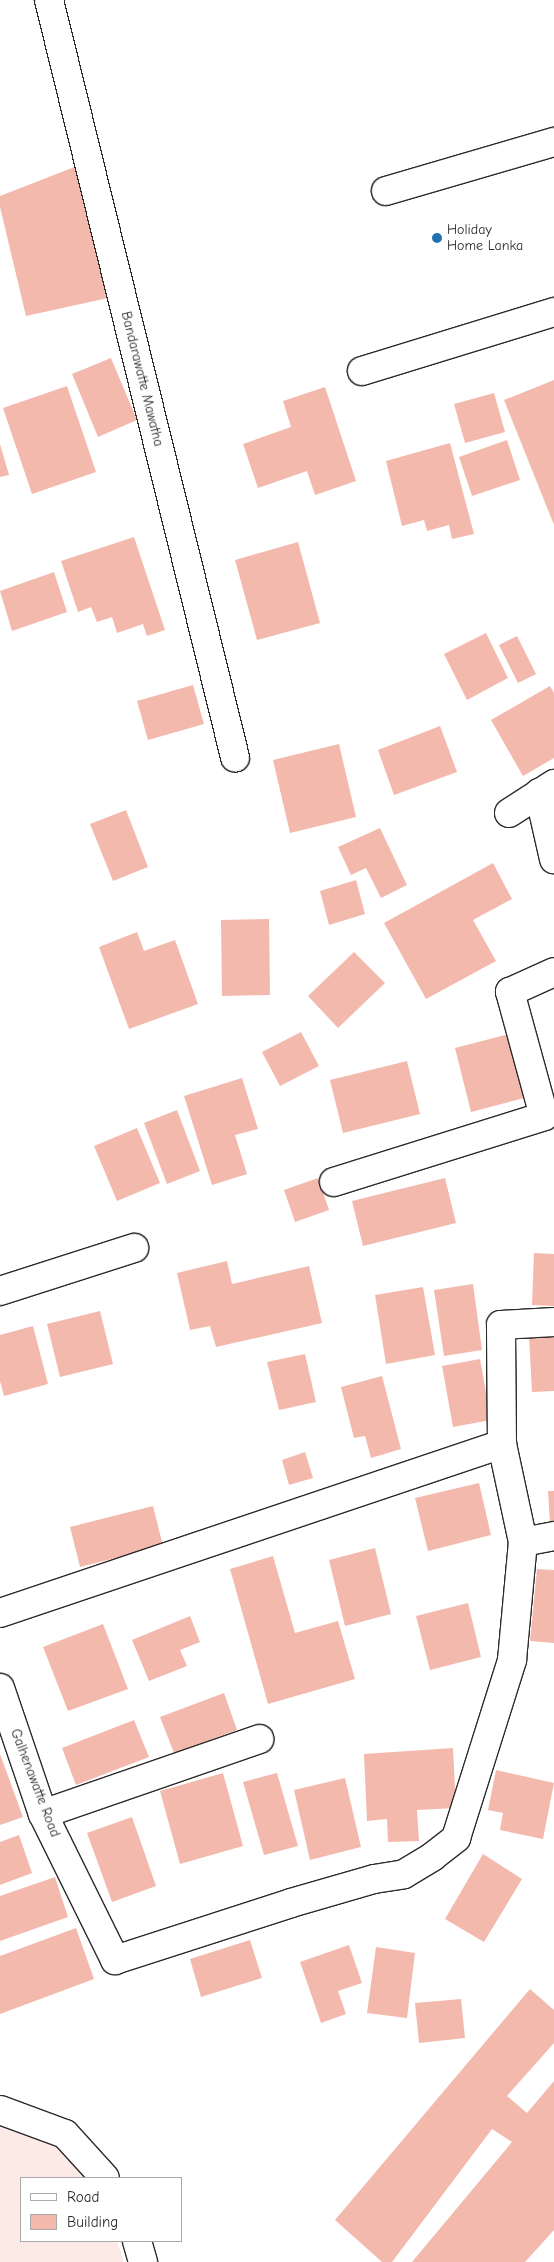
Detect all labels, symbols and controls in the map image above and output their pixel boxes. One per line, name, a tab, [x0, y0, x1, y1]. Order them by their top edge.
place label: Holiday Home Lanka	[447, 222, 523, 254]
marker: Holiday Home Lanka	[431, 232, 443, 244]
street label: Bandarawatte Mawatha	[117, 310, 167, 448]
street label: Galhenawatte Road	[7, 1726, 63, 1840]
legend	[20, 2177, 182, 2242]
text: Road	[67, 2188, 99, 2206]
text: Building	[67, 2213, 118, 2231]

